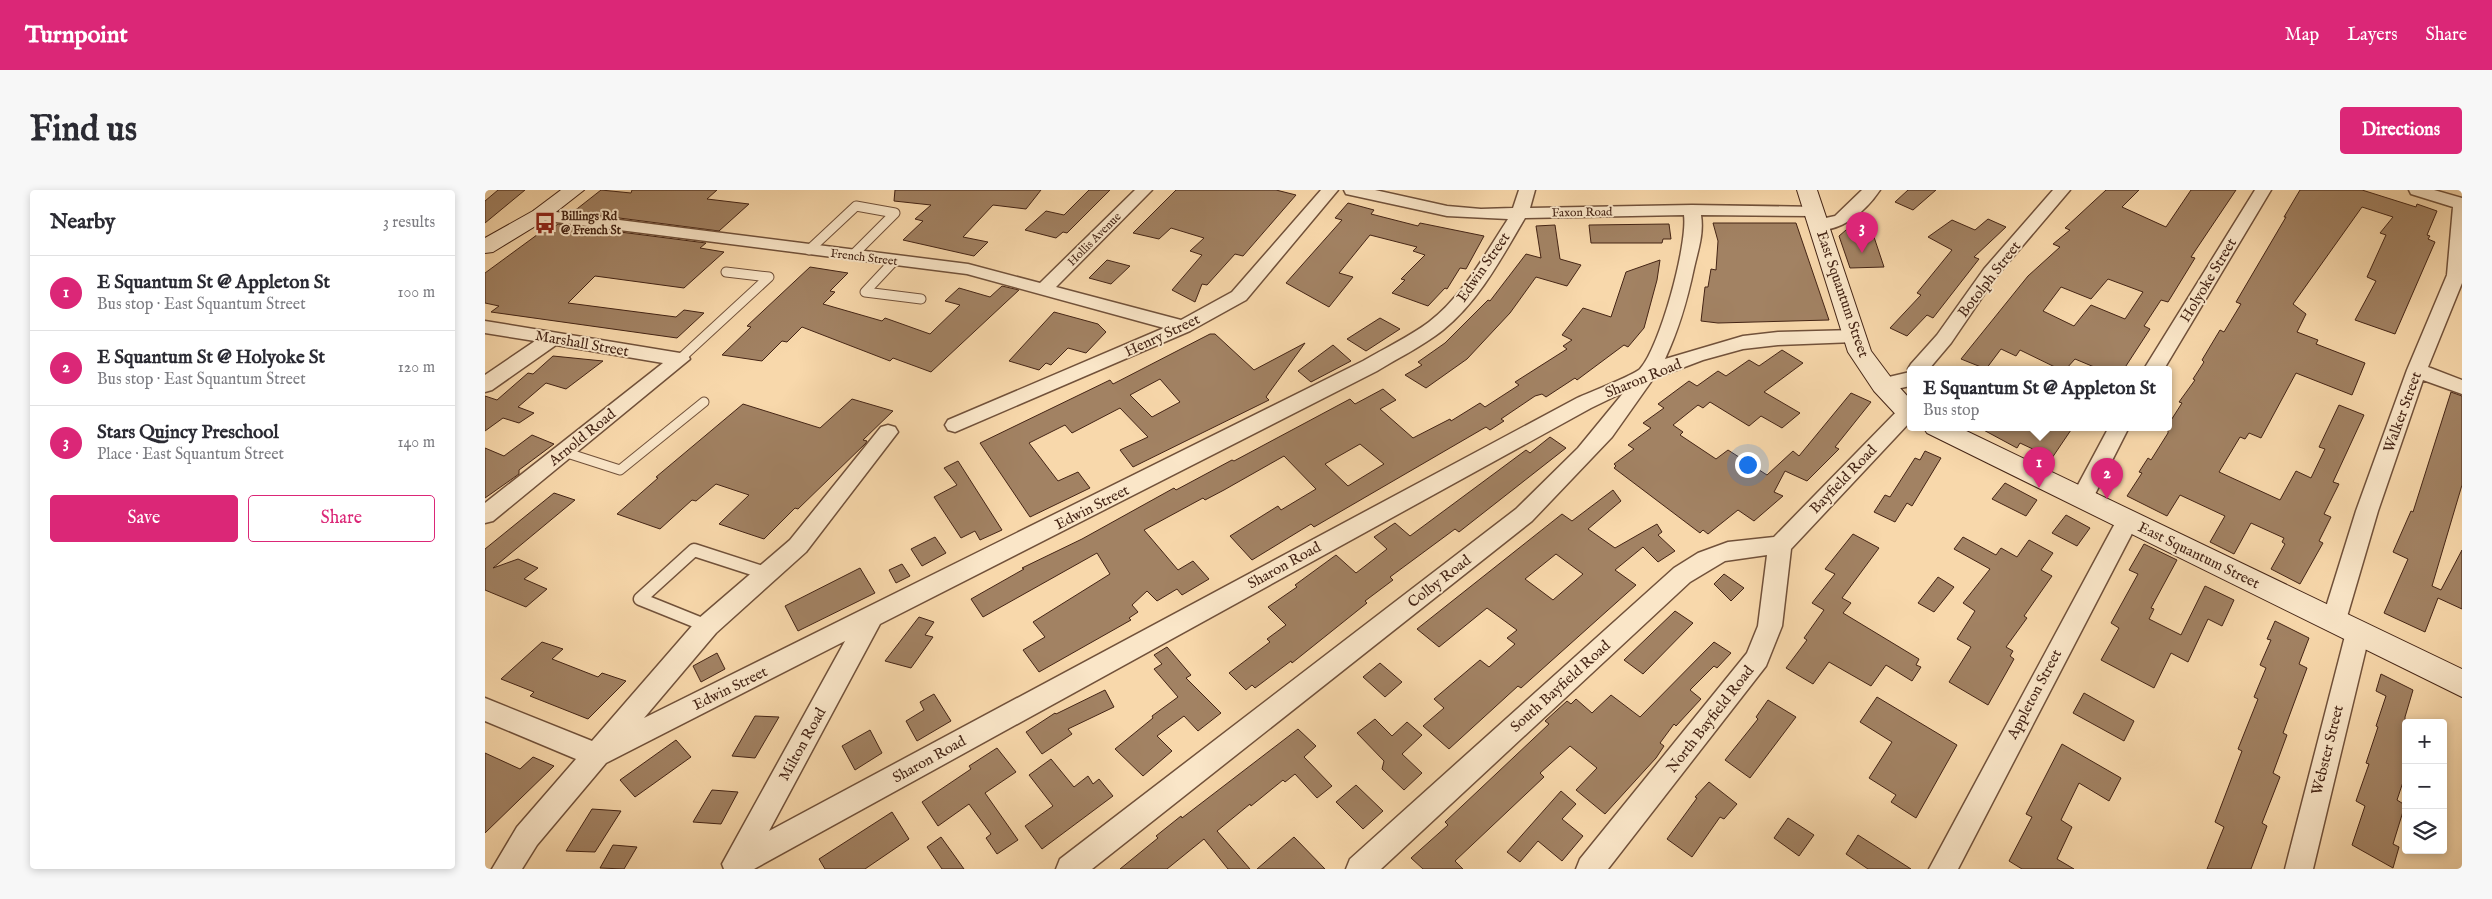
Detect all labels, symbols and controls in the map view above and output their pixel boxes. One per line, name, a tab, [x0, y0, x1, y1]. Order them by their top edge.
text: Turnpoint	[25, 20, 128, 51]
text: Map	[2285, 24, 2319, 47]
text: Layers	[2347, 24, 2398, 47]
text: Share	[2426, 24, 2467, 47]
button: Directions	[2340, 107, 2462, 154]
text: Find us	[30, 108, 137, 153]
street label: Faxon Road	[1551, 204, 1613, 221]
text: Nearby	[50, 209, 115, 236]
place label: Billings Rd @ French St	[561, 209, 622, 238]
street label: Hollis Avenue	[1064, 209, 1125, 269]
bus stop icon: Billings Rd @ French St	[532, 210, 558, 236]
pin: 3	[1846, 212, 1878, 253]
text: 3 results	[383, 213, 435, 233]
street label: East Squantum Street	[1812, 228, 1873, 360]
street label: Edwin Street	[1453, 229, 1514, 306]
street label: Holyoke Street	[2176, 235, 2241, 326]
street label: Botolph Street	[1954, 237, 2025, 321]
street label: French Street	[829, 246, 898, 269]
text: E Squantum St @ Appleton St	[97, 271, 330, 295]
text: 1	[63, 283, 69, 303]
text: 100 m	[398, 283, 435, 303]
text: Bus stop · East Squantum Street	[97, 295, 306, 315]
street label: Henry Street	[1121, 310, 1203, 361]
street label: Marshall Street	[534, 326, 630, 361]
text: E Squantum St @ Holyoke St	[97, 346, 325, 370]
street label: Sharon Road	[1602, 354, 1685, 402]
text: 2	[62, 358, 70, 378]
text: 120 m	[398, 358, 435, 378]
popup	[1907, 366, 2172, 431]
street label: Walker Street	[2379, 369, 2426, 455]
text: Bus stop · East Squantum Street	[97, 370, 306, 390]
text: E Squantum St @ Appleton St	[1923, 377, 2156, 401]
text: Bus stop	[1923, 401, 1979, 421]
street label: Arnold Road	[544, 404, 621, 471]
text: Stars Quincy Preschool	[97, 421, 279, 445]
text: 3	[63, 433, 69, 453]
text: 140 m	[397, 433, 435, 453]
street label: Bayfield Road	[1806, 440, 1882, 518]
text: Place · East Squantum Street	[97, 445, 284, 465]
pin: 1	[2023, 447, 2055, 488]
your location	[1735, 452, 1761, 478]
pin: 2	[2091, 458, 2123, 499]
street label: Edwin Street	[1052, 481, 1132, 534]
button: Save	[50, 495, 238, 542]
button: Share	[248, 495, 435, 542]
street label: East Squantum Street	[2135, 518, 2263, 593]
street label: Sharon Road	[1244, 537, 1325, 593]
street label: Colby Road	[1404, 550, 1476, 612]
street label: South Bayfield Road	[1506, 636, 1615, 736]
street label: Appleton Street	[2002, 646, 2066, 743]
street label: North Bayfield Road	[1663, 661, 1759, 777]
street label: Edwin Street	[690, 662, 771, 715]
street label: Webster Street	[2307, 703, 2348, 797]
street label: Milton Road	[775, 704, 831, 784]
map controls	[2402, 719, 2447, 854]
button: +	[2402, 719, 2447, 764]
street label: Sharon Road	[889, 731, 970, 787]
button: −	[2402, 764, 2447, 809]
button: layers	[2402, 809, 2447, 854]

